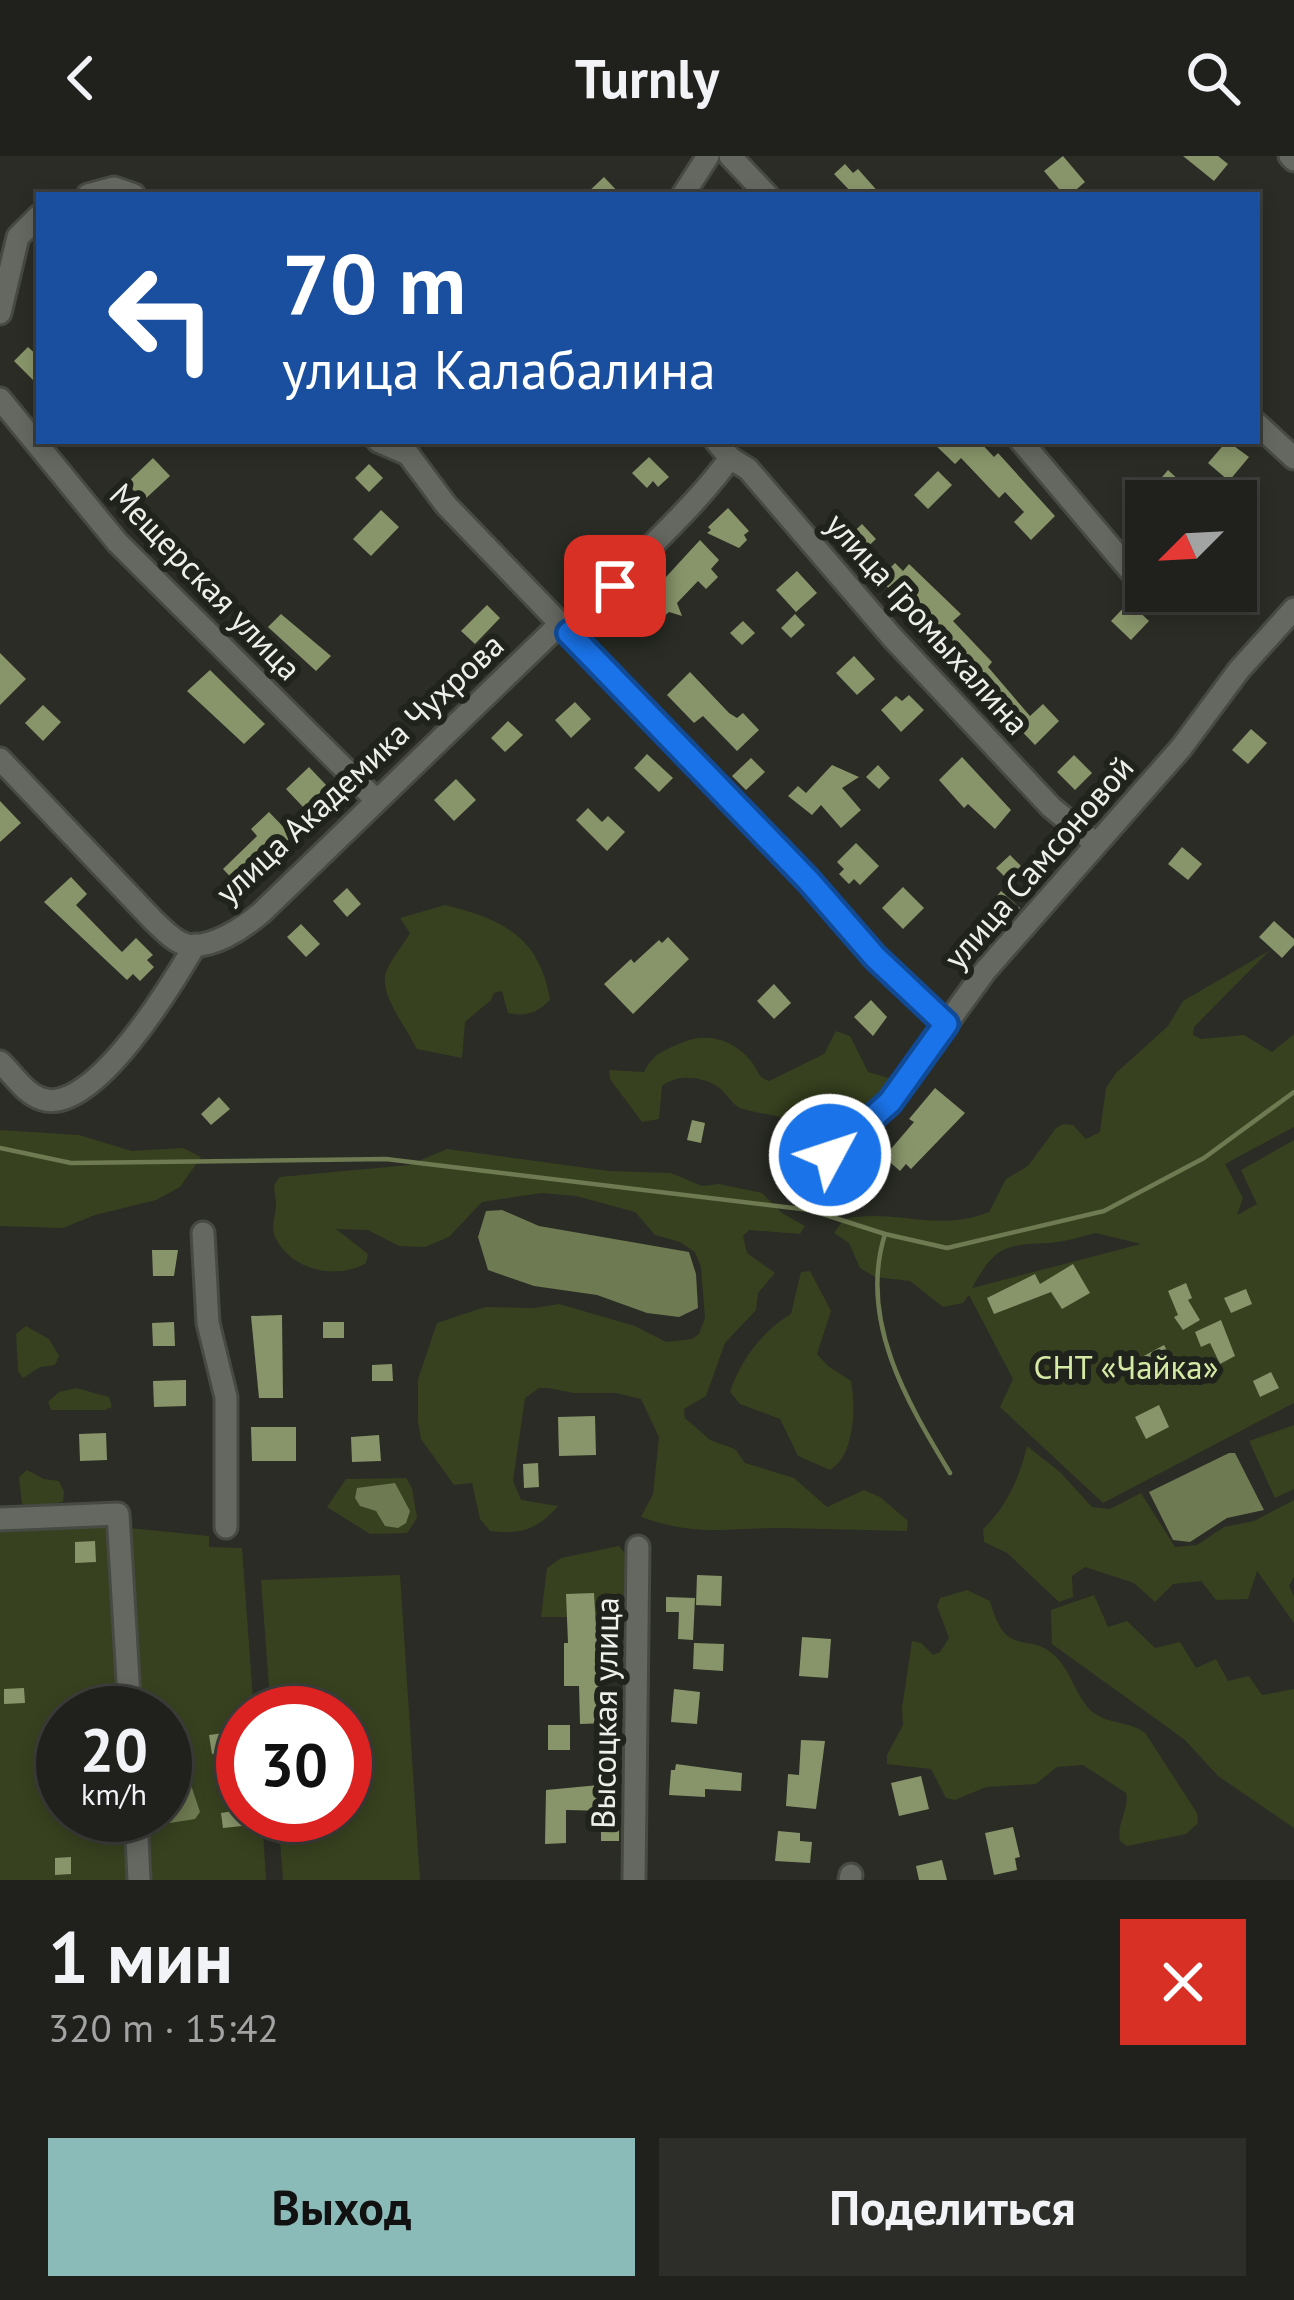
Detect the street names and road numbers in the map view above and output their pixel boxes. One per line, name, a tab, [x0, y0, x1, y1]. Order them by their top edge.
street label: Мещерская улица	[101, 473, 311, 689]
street label: улица Громыхалина	[817, 503, 1039, 743]
street label: улица Академика Чухрова	[206, 623, 512, 913]
street label: улица Самсоновой	[934, 746, 1142, 978]
street label: Высоцкая улица	[580, 1597, 628, 1829]

